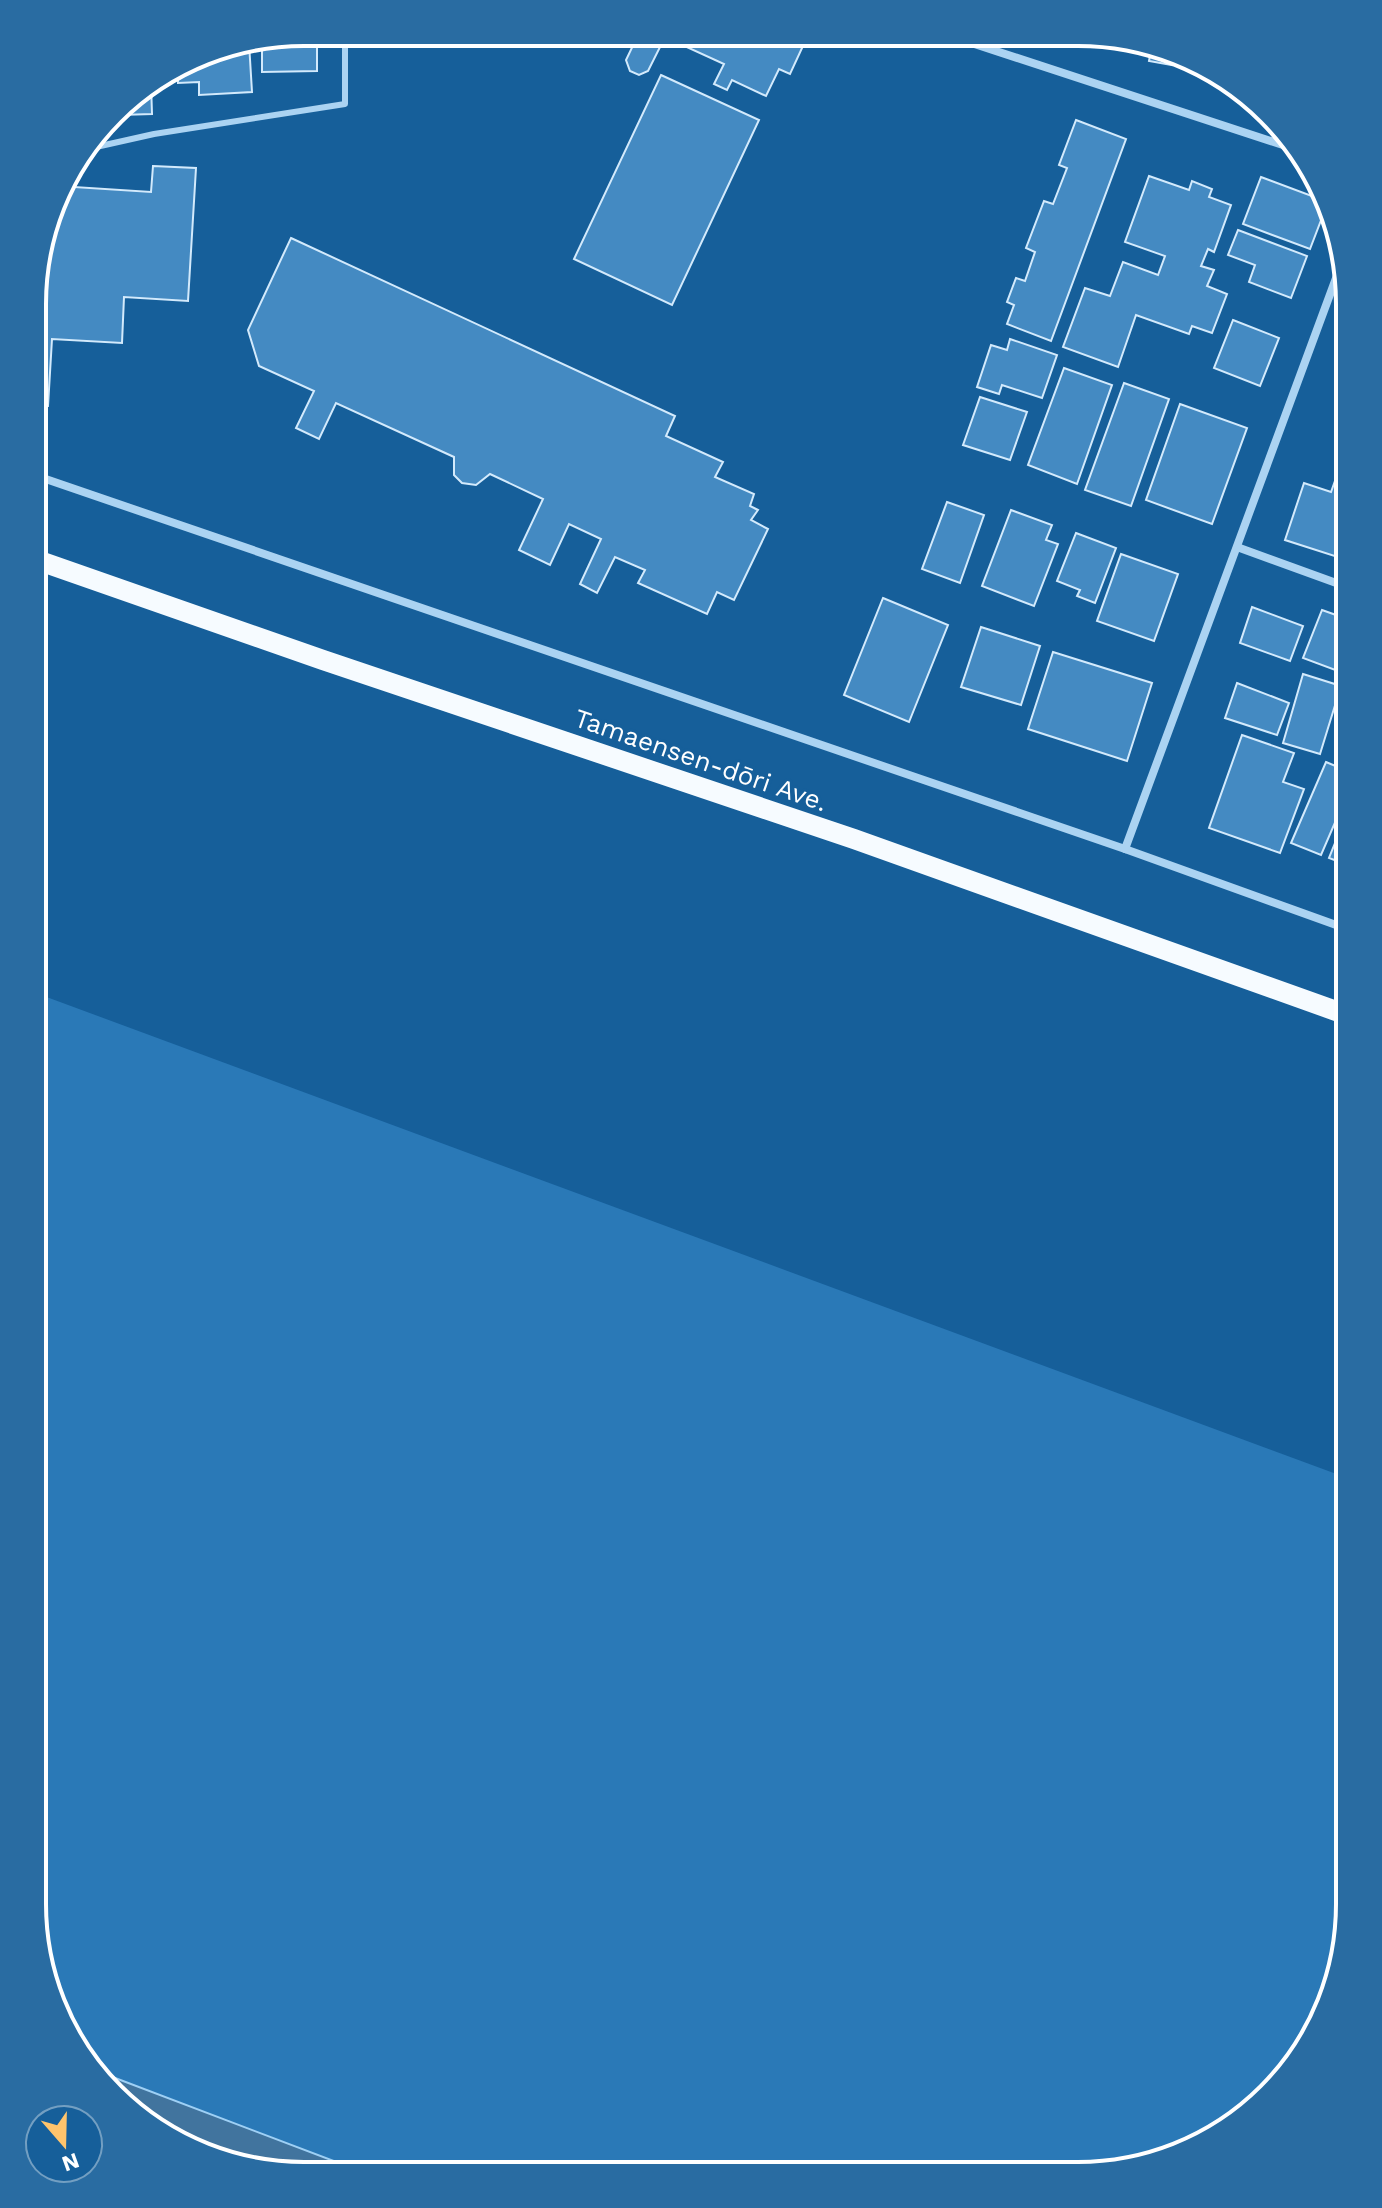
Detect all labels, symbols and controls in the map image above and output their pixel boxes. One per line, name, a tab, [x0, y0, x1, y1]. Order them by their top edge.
street label: Tamaensen-dōri Ave.	[571, 703, 831, 817]
north arrow	[24, 2104, 104, 2184]
text: N	[59, 2148, 83, 2177]

